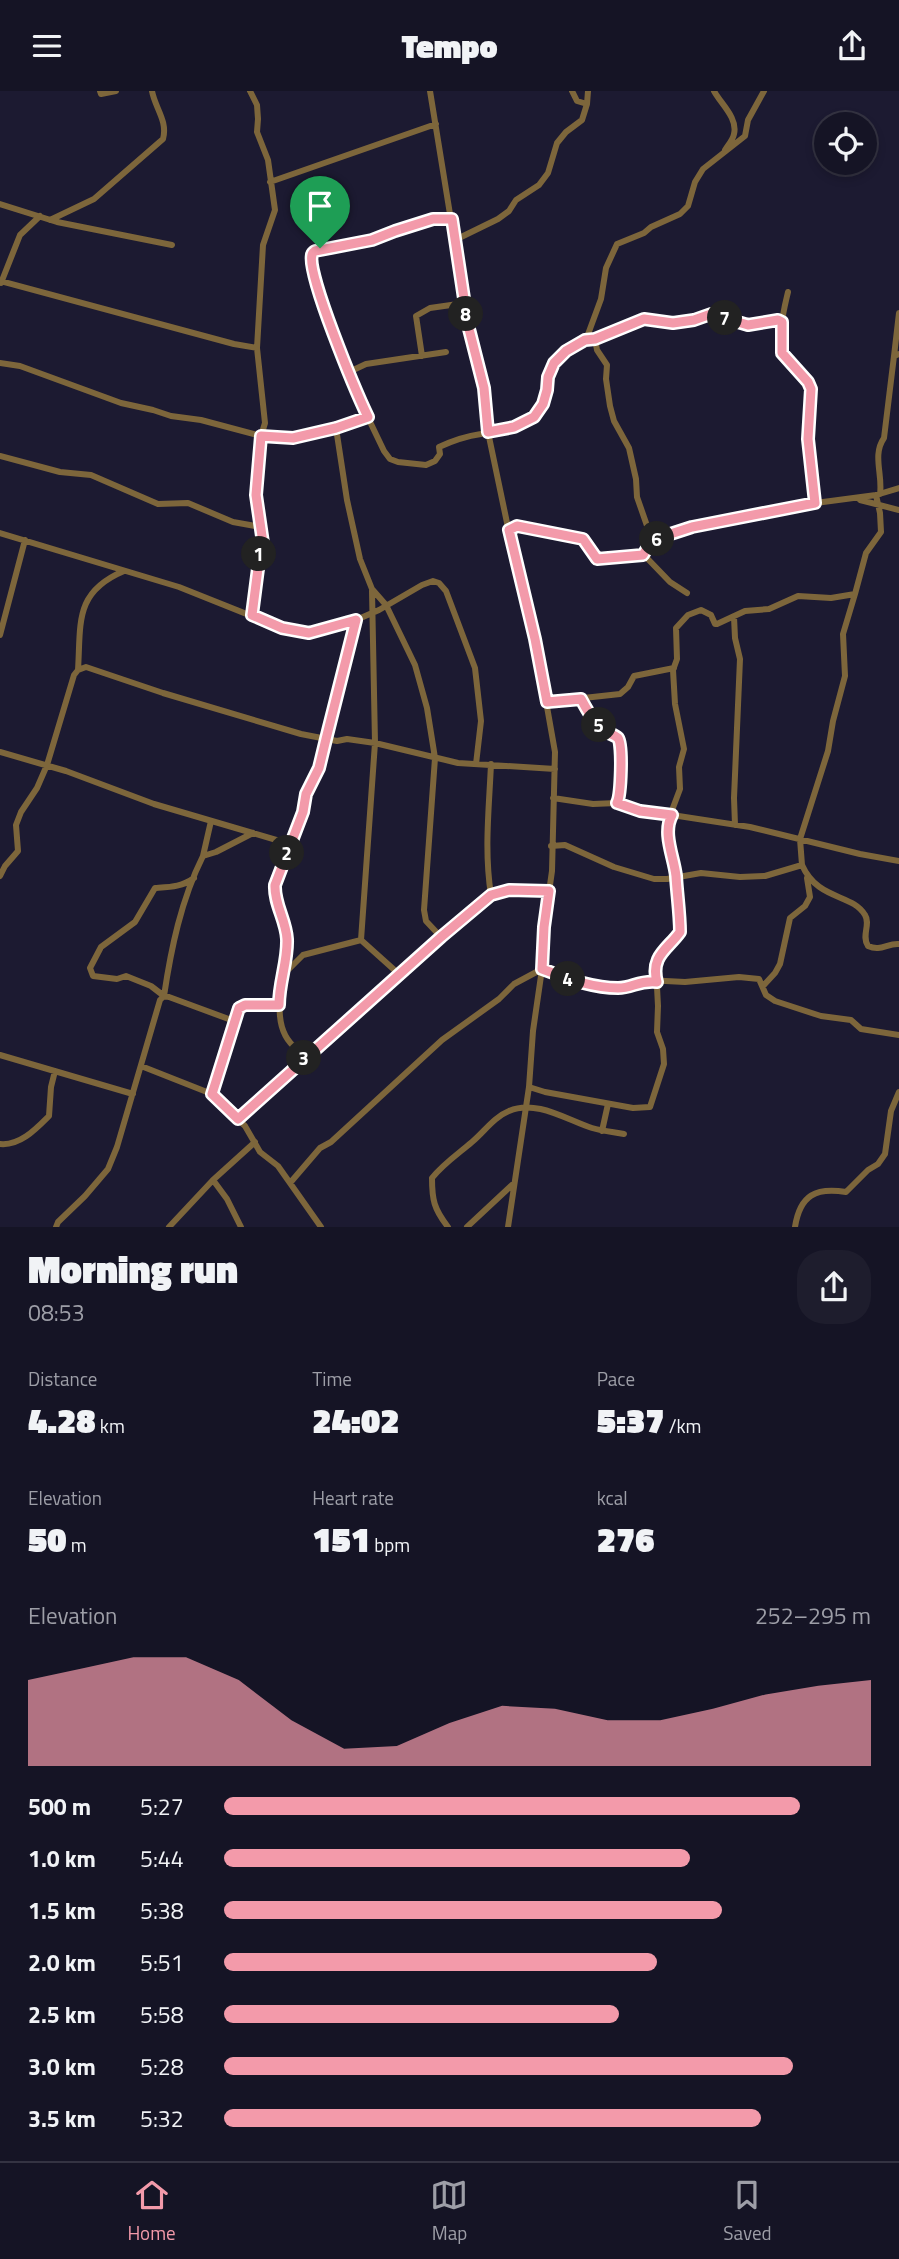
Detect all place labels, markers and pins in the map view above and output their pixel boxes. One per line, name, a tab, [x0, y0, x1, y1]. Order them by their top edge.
pin	[290, 176, 350, 248]
pin: 8	[448, 297, 484, 332]
pin: 7	[708, 301, 742, 335]
pin: 6	[640, 521, 674, 557]
pin: 1	[242, 537, 276, 571]
pin: 5	[582, 707, 616, 743]
pin: 2	[270, 835, 304, 871]
pin: 4	[550, 961, 586, 997]
pin: 3	[286, 1041, 322, 1075]

